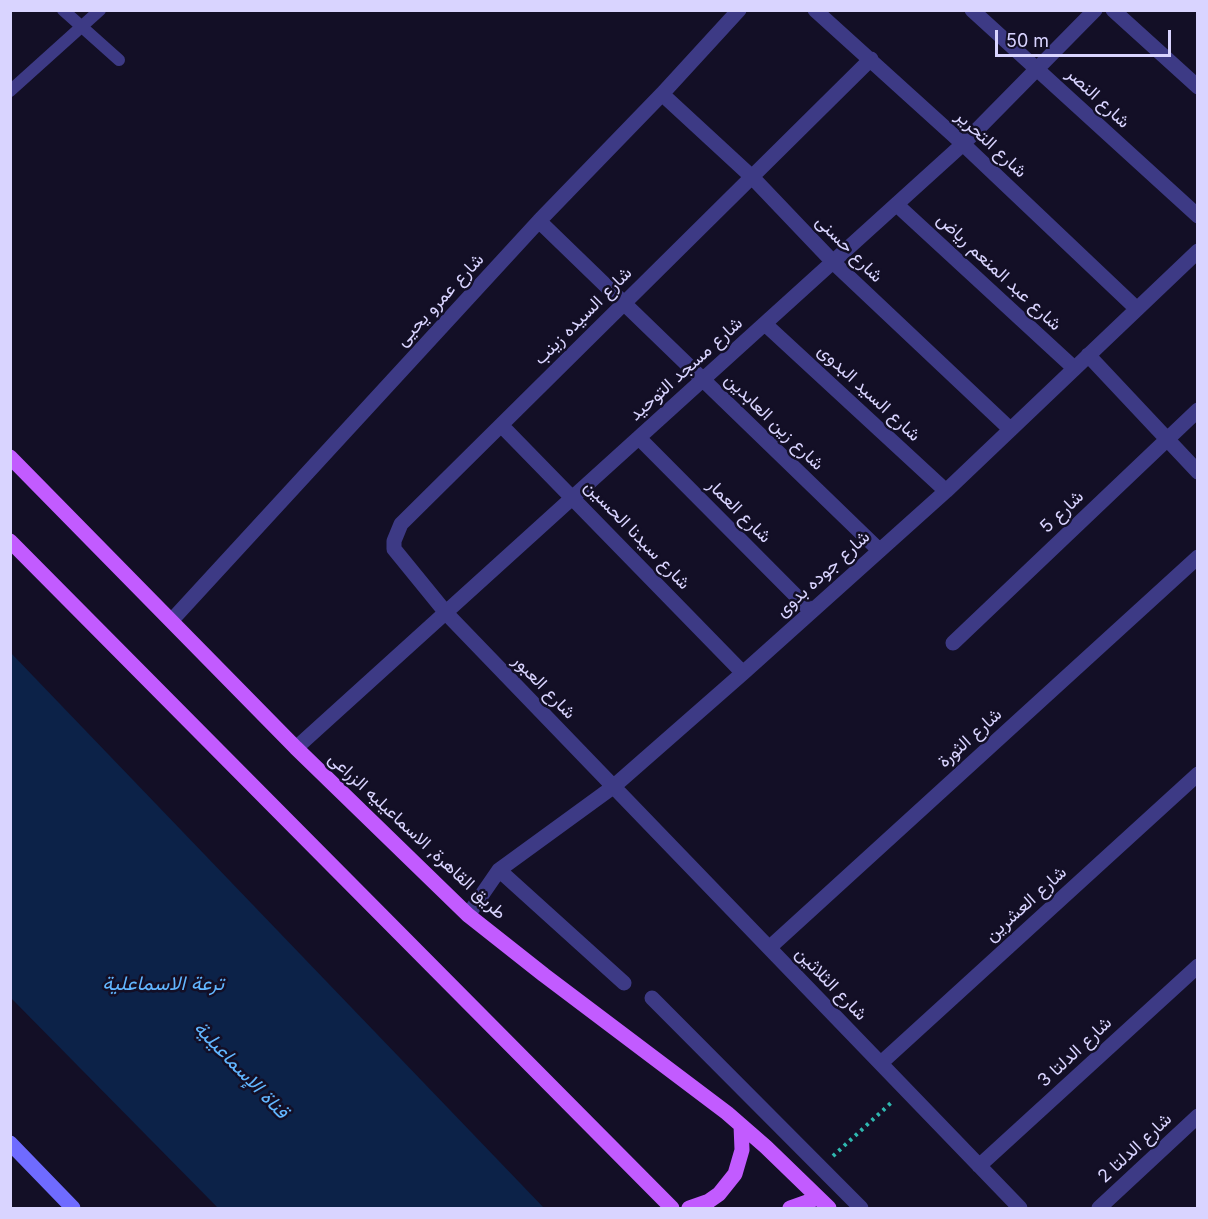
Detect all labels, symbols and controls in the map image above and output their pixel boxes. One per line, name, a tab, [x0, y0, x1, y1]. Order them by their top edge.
scale bar	[998, 18, 1174, 56]
text: 50 m	[1006, 30, 1049, 51]
street label: شارع النصر	[1062, 63, 1134, 133]
street label: شارع التحرير	[951, 106, 1031, 182]
street label: شارع عبد المنعم رياض	[932, 209, 1066, 335]
street label: شارع حسنى	[811, 211, 887, 287]
street label: شارع عمرو يحيى	[391, 249, 489, 351]
street label: شارع السيده زينب	[529, 262, 637, 370]
street label: شارع مسجد التوحيد	[625, 312, 747, 426]
street label: شارع السيد البدوى	[813, 340, 925, 446]
street label: شارع زين العابدين	[720, 369, 828, 475]
street label: شارع العمار	[702, 474, 776, 548]
street label: شارع سيدنا الحسين	[579, 476, 695, 594]
street label: شارع 5	[1036, 486, 1088, 538]
street label: شارع جوده بدوى	[772, 526, 874, 622]
street label: شارع العبور	[508, 650, 580, 724]
street label: شارع الثورة	[934, 704, 1006, 772]
street label: طريق القاهرة, الاسماعيليه الزراعى	[324, 748, 510, 924]
street label: شارع العشرين	[981, 862, 1071, 946]
street label: شارع الثلاثين	[791, 943, 871, 1025]
water label: ترعة الاسماعلية	[102, 972, 224, 996]
street label: شارع الدلتا 3	[1034, 1012, 1116, 1092]
water label: قناة الإسماعيلية	[189, 1016, 293, 1124]
street label: شارع الدلتا 2	[1094, 1108, 1176, 1188]

